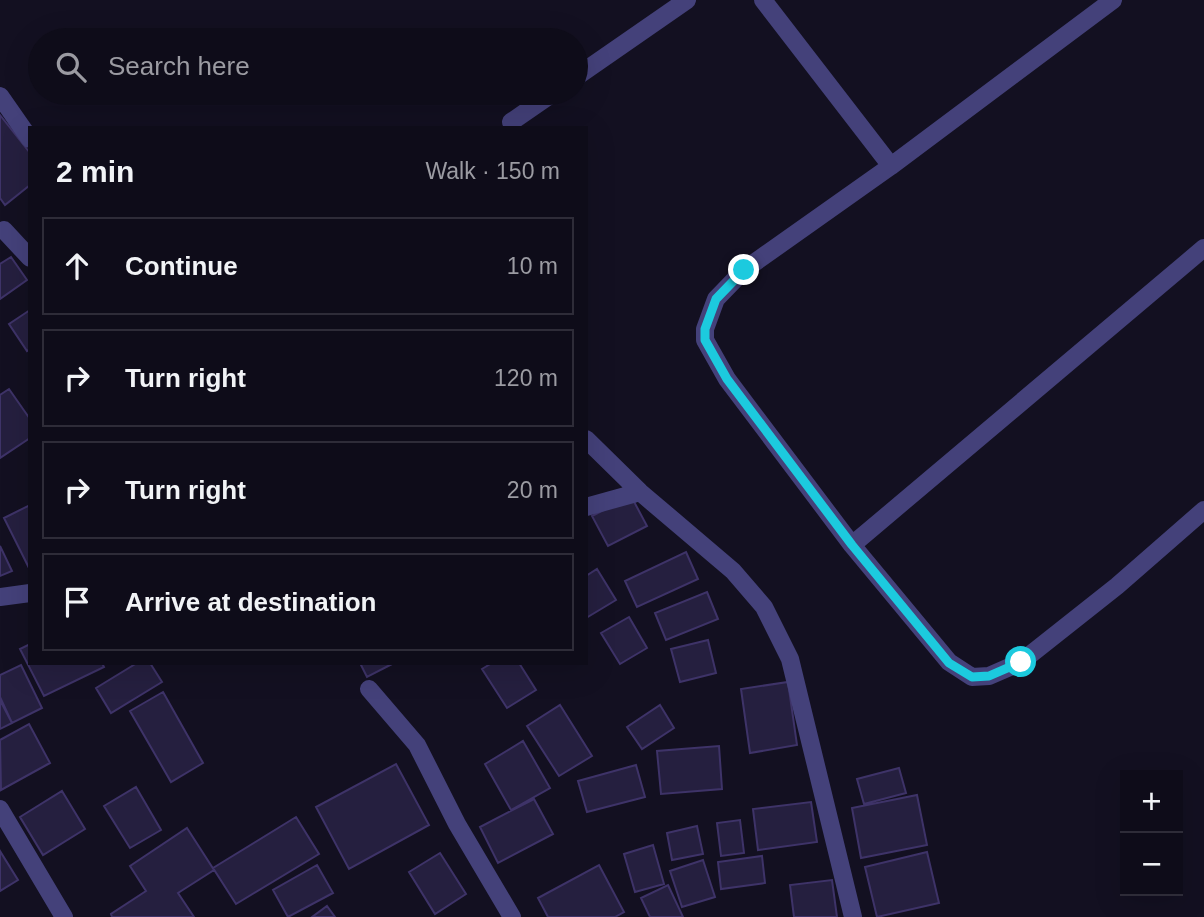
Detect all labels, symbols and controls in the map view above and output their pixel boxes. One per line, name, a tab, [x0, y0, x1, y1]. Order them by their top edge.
search box	[28, 28, 588, 105]
icon: search	[52, 48, 90, 86]
text: Search here	[108, 51, 250, 81]
text: 2 min	[56, 155, 134, 188]
text: Walk · 150 m	[425, 158, 560, 184]
icon: ahead	[58, 247, 96, 285]
text: Continue	[125, 251, 238, 281]
text: 10 m	[507, 253, 558, 279]
route end	[728, 254, 759, 285]
icon: right	[58, 359, 96, 397]
text: Turn right	[125, 363, 246, 393]
text: 120 m	[494, 365, 558, 391]
icon: right	[58, 471, 96, 509]
text: Turn right	[125, 475, 246, 505]
text: 20 m	[507, 477, 558, 503]
icon: arrive	[58, 583, 96, 621]
text: Arrive at destination	[125, 587, 376, 617]
route start	[1005, 646, 1036, 677]
map controls	[1120, 770, 1183, 896]
button: +	[1120, 770, 1183, 833]
button: −	[1120, 833, 1183, 896]

